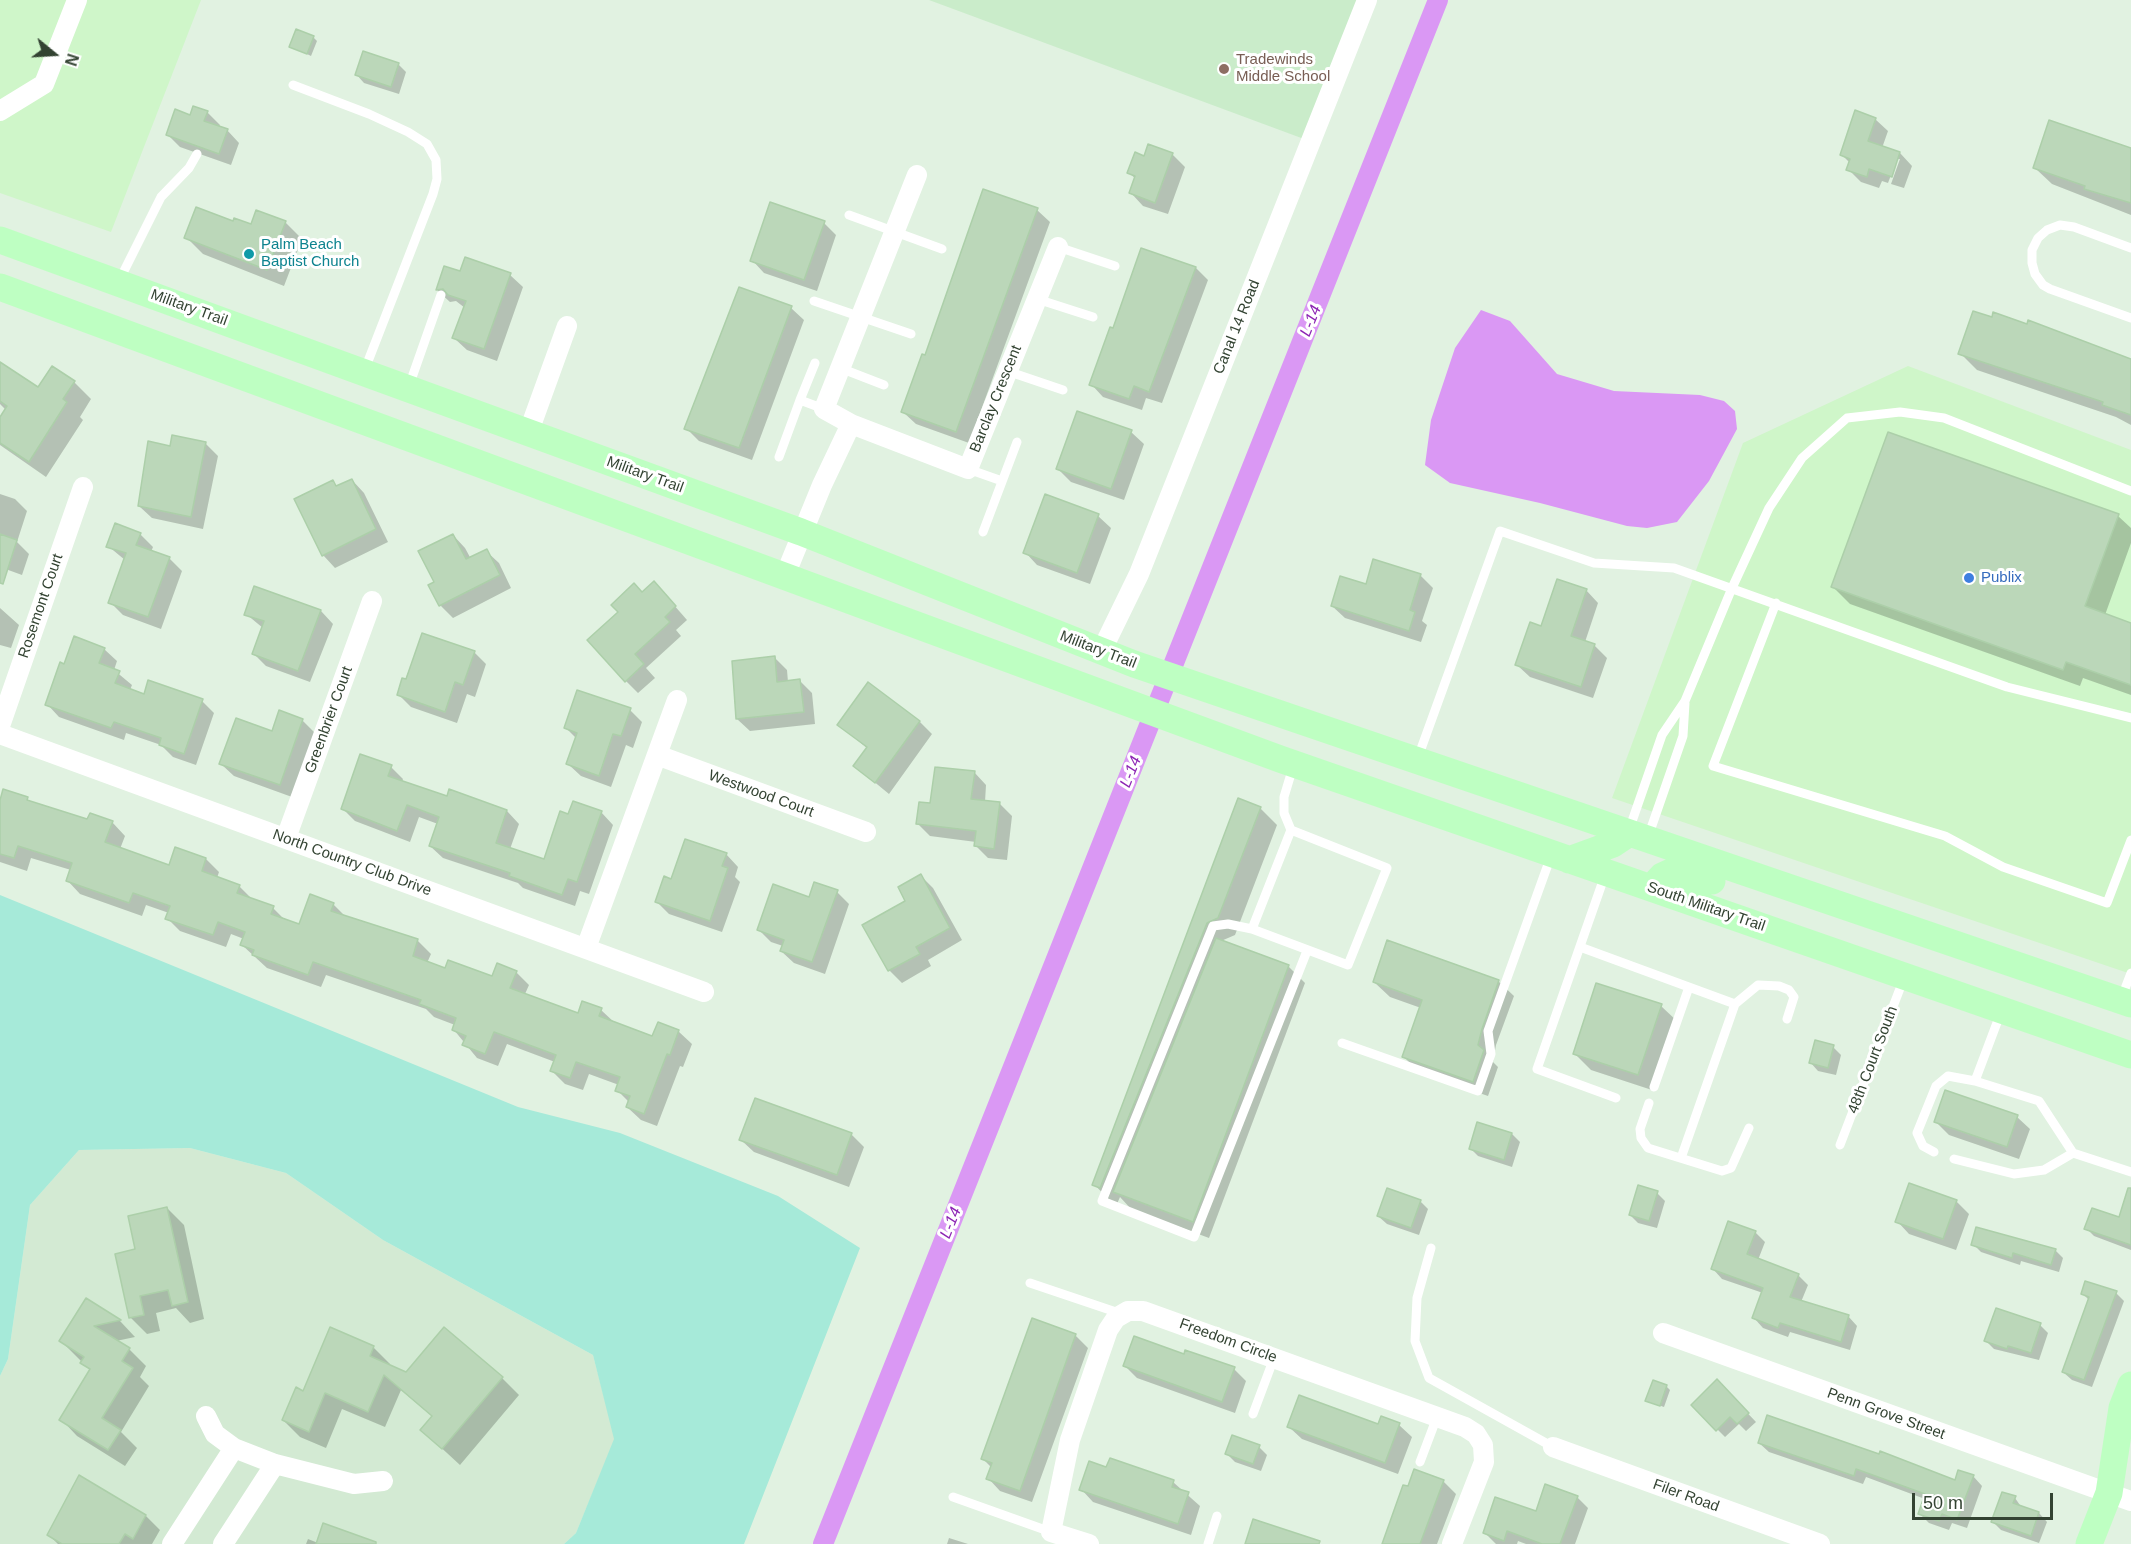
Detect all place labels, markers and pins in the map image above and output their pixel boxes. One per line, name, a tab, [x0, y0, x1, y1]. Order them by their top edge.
place label: Tradewinds Middle School	[1236, 51, 1330, 86]
marker: Tradewinds Middle School	[1217, 62, 1231, 76]
place label: Palm Beach Baptist Church	[261, 236, 359, 271]
marker: Palm Beach Baptist Church	[242, 247, 256, 261]
place label: Publix	[1981, 569, 2022, 587]
marker: Publix	[1962, 571, 1976, 585]

